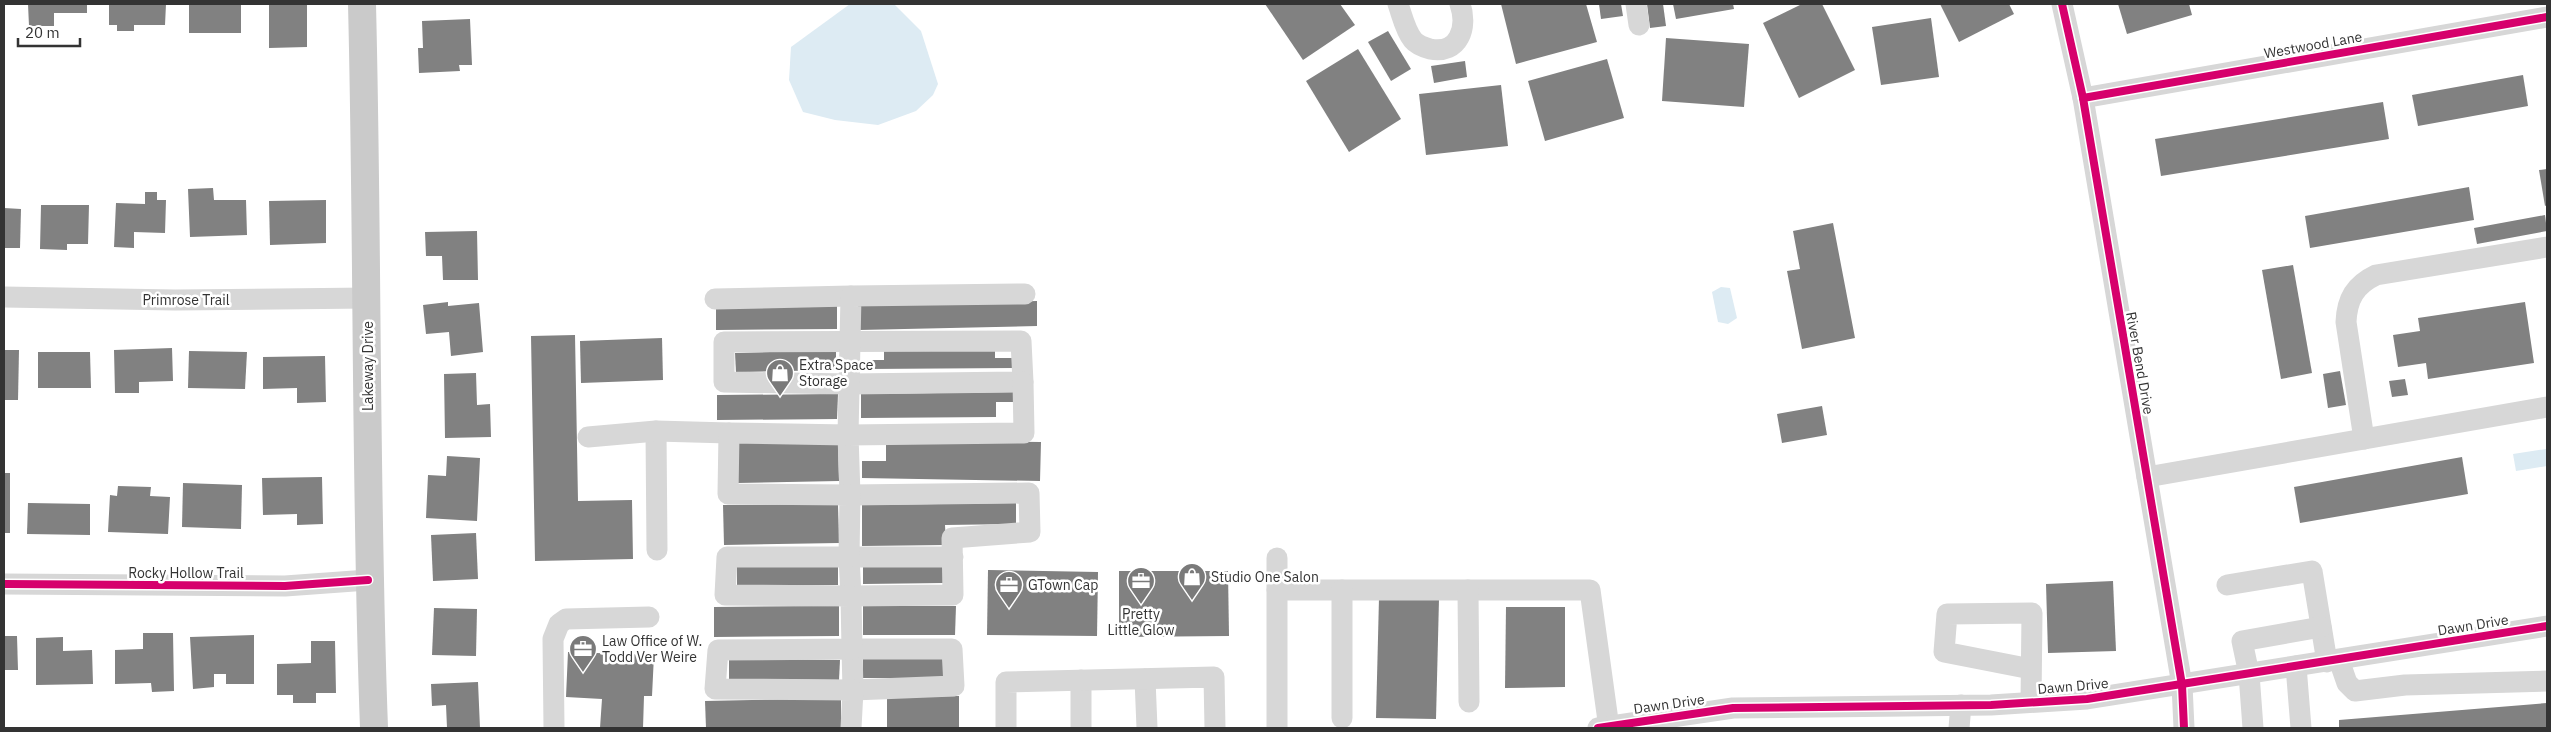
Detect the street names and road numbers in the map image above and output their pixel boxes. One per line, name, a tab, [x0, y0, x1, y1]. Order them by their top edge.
street label: Westwood Lane	[2262, 27, 2364, 63]
street label: Primrose Trail	[142, 291, 230, 309]
street label: River Bend Drive	[2122, 310, 2158, 416]
street label: Lakeway Drive	[359, 321, 377, 411]
street label: Rocky Hollow Trail	[128, 564, 244, 582]
street label: Dawn Drive	[2436, 610, 2510, 639]
street label: Dawn Drive	[2037, 674, 2110, 698]
street label: Dawn Drive	[1632, 690, 1706, 718]

